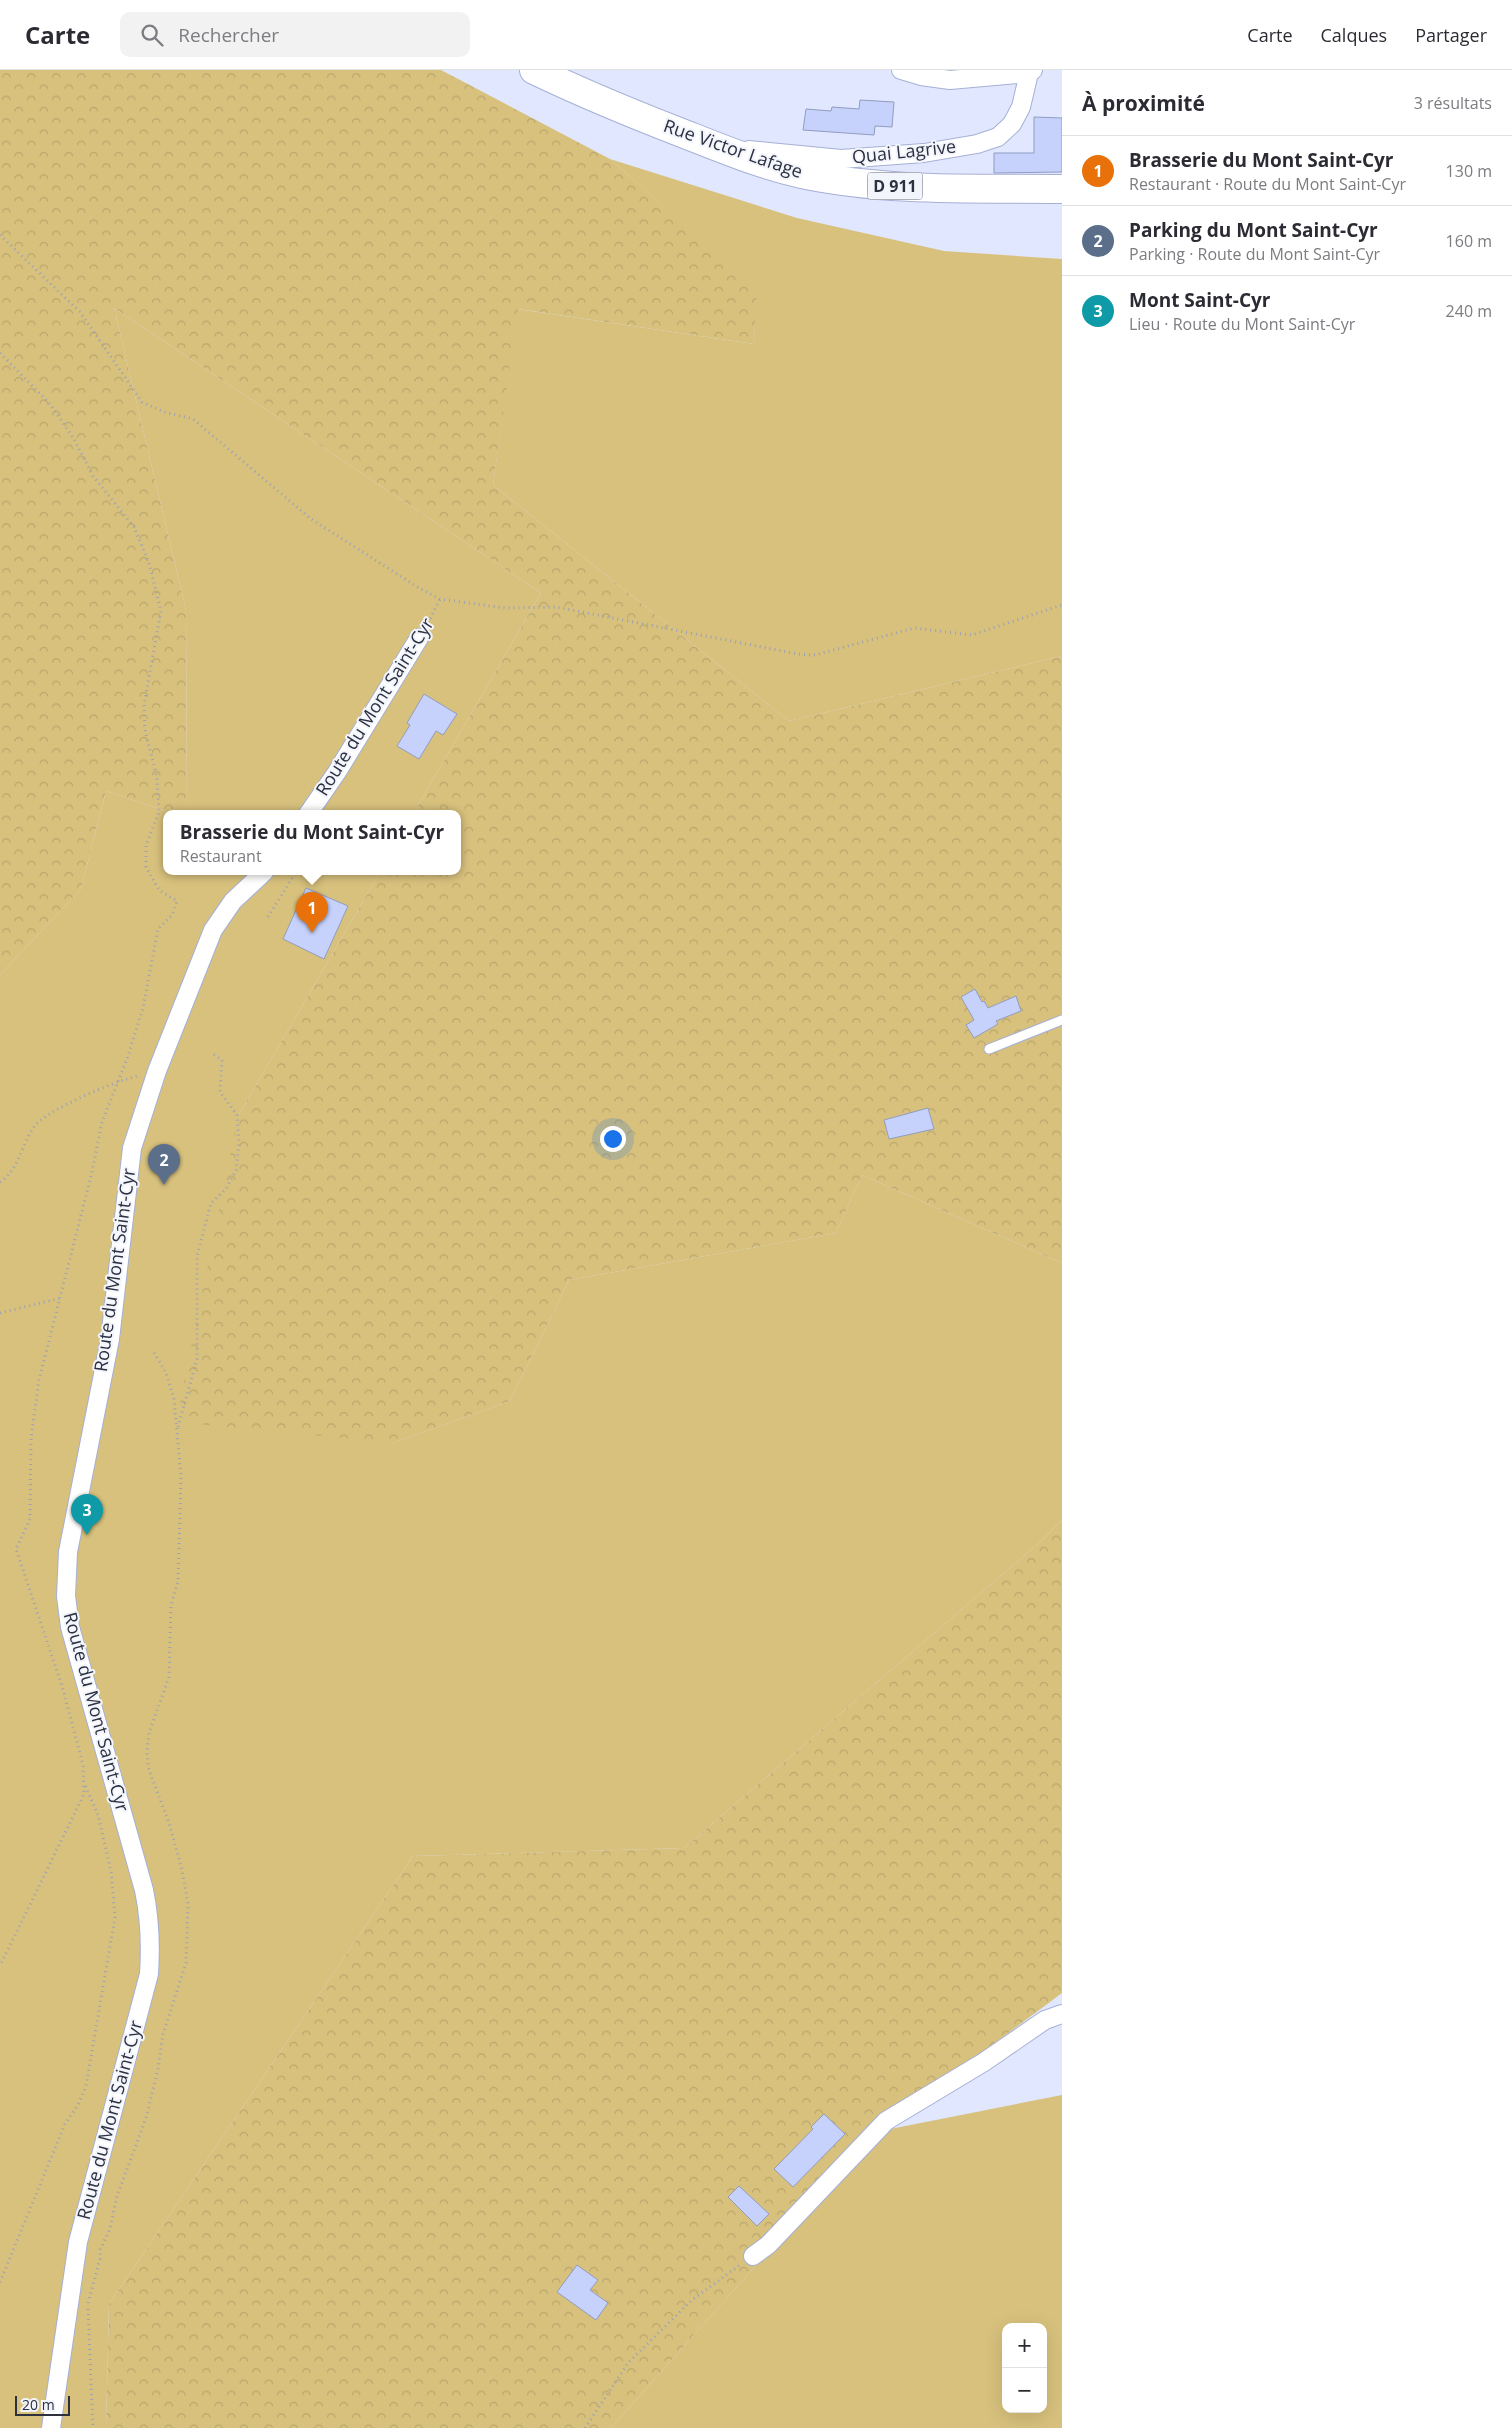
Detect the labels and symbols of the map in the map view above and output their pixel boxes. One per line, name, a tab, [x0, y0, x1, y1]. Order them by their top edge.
street label: Rue Victor Lafage	[661, 113, 806, 183]
street label: Quai Lagrive	[851, 134, 957, 168]
road number: D 911	[868, 172, 922, 200]
street label: Route du Mont Saint-Cyr	[310, 612, 439, 800]
pin: 1	[296, 892, 328, 933]
your location	[600, 1126, 626, 1152]
pin: 2	[148, 1144, 180, 1185]
street label: Route du Mont Saint-Cyr	[88, 1166, 140, 1373]
pin: 3	[71, 1494, 103, 1535]
street label: Route du Mont Saint-Cyr	[59, 1609, 135, 1815]
street label: Route du Mont Saint-Cyr	[71, 2017, 147, 2222]
scale bar	[15, 2393, 70, 2416]

